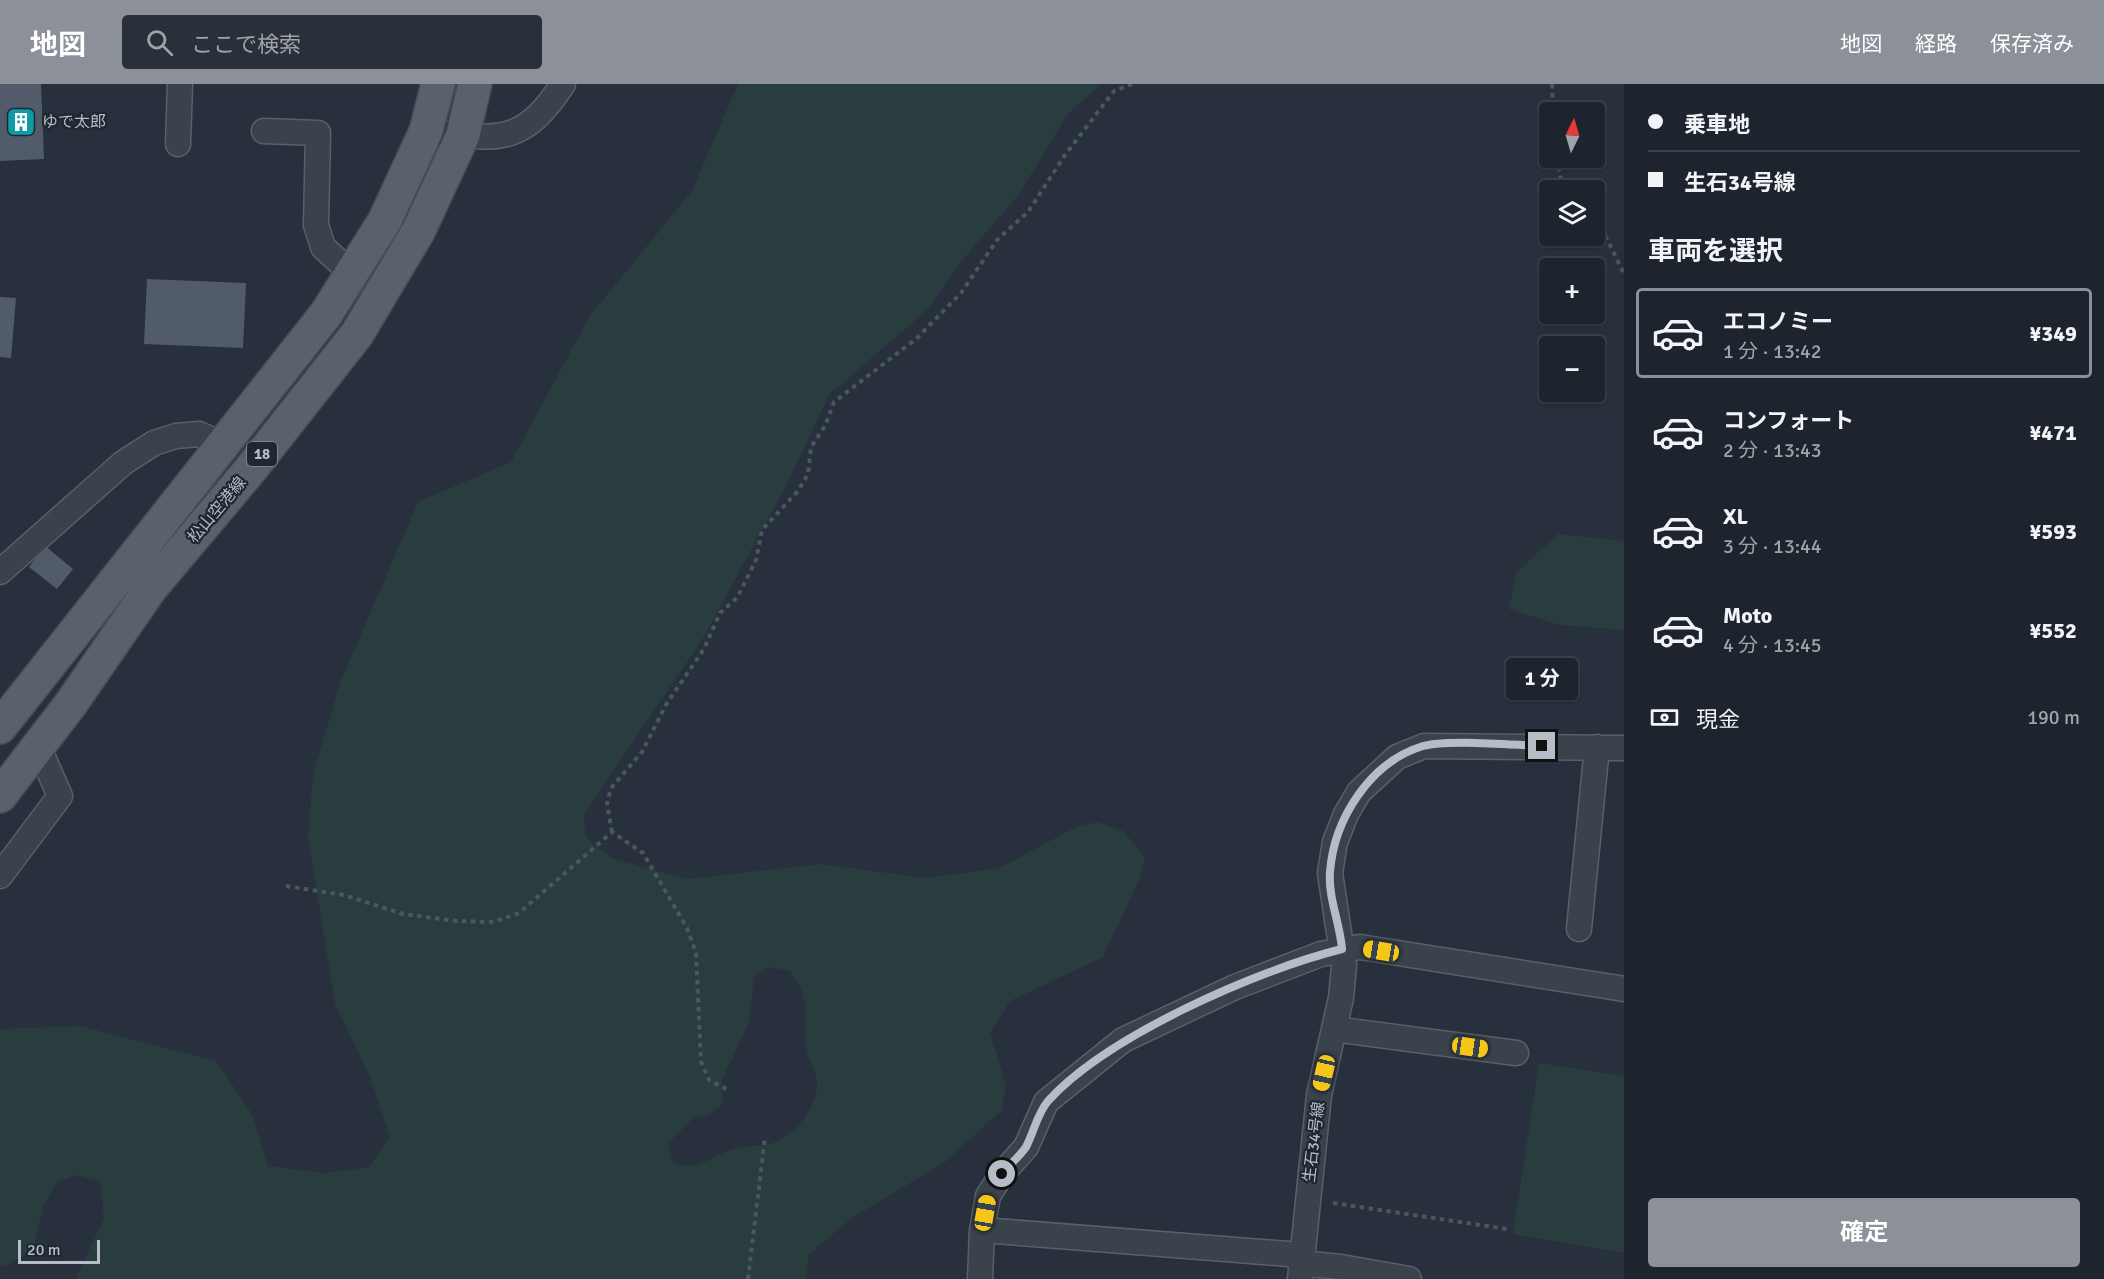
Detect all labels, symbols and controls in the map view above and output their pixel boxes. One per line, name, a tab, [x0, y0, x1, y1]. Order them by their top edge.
search box	[122, 15, 542, 69]
icon: search	[143, 26, 176, 59]
text: 地図	[30, 28, 86, 62]
text: ここで検索	[191, 31, 301, 58]
text: 地図	[1840, 31, 1882, 57]
text: 経路	[1915, 31, 1957, 57]
text: 保存済み	[1990, 31, 2074, 57]
north arrow	[1539, 102, 1605, 168]
map controls	[1539, 102, 1605, 402]
building icon: ゆで太郎	[5, 106, 37, 138]
text: 乗車地	[1684, 111, 1750, 138]
place label: ゆで太郎	[42, 112, 106, 132]
text: 生石34号線	[1684, 169, 1796, 196]
button: layers	[1539, 180, 1605, 246]
text: 車両を選択	[1648, 235, 1783, 268]
button: +	[1539, 258, 1605, 324]
icon: car	[1651, 306, 1705, 360]
text: エコノミー	[1723, 308, 1833, 335]
text: ¥349	[2029, 320, 2077, 347]
button: −	[1539, 336, 1605, 402]
text: 1 分 · 13:42	[1723, 339, 1822, 364]
icon: car	[1651, 405, 1705, 459]
text: コンフォート	[1723, 407, 1854, 434]
text: ¥471	[2029, 419, 2077, 446]
text: 2 分 · 13:43	[1723, 438, 1822, 463]
road number: 18	[247, 442, 277, 466]
street label: 松山空港線	[184, 473, 250, 547]
text: XL	[1723, 503, 1748, 530]
icon: car	[1651, 504, 1705, 558]
text: ¥593	[2029, 518, 2077, 545]
text: 3 分 · 13:44	[1723, 534, 1822, 559]
text: Moto	[1723, 602, 1772, 629]
icon: car	[1651, 603, 1705, 657]
text: ¥552	[2029, 617, 2077, 644]
text: 4 分 · 13:45	[1723, 633, 1822, 658]
callout: 1 分	[1506, 659, 1578, 701]
text: 1 分	[1524, 666, 1560, 691]
icon: cash	[1648, 701, 1681, 734]
text: 190 m	[2027, 705, 2080, 730]
text: 現金	[1696, 706, 1740, 733]
route end	[1528, 732, 1555, 759]
car	[1362, 939, 1400, 963]
car	[1451, 1036, 1489, 1058]
car	[1311, 1053, 1337, 1093]
street label: 生石34号線	[1299, 1100, 1329, 1184]
route start	[988, 1160, 1015, 1187]
car	[973, 1194, 997, 1232]
button: 確定	[1648, 1198, 2080, 1267]
scale bar	[18, 1237, 100, 1264]
text: 20 m	[27, 1240, 61, 1260]

